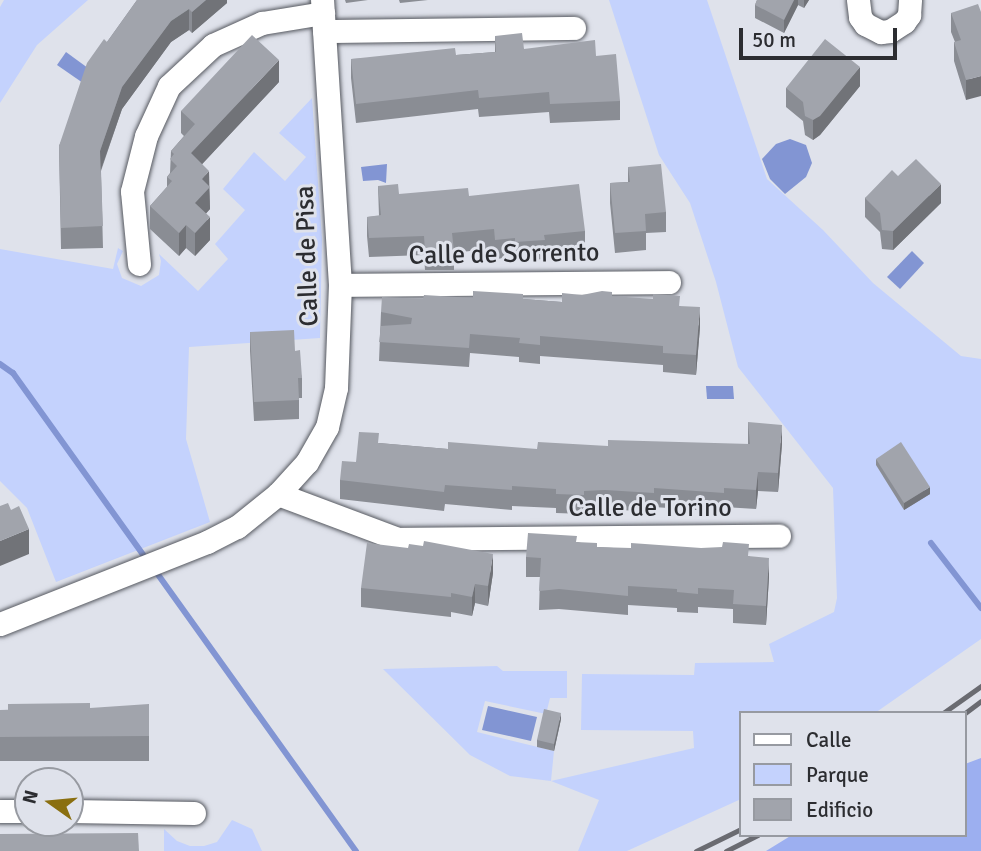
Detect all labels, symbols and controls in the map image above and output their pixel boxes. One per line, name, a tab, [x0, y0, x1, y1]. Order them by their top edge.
scale bar	[743, 14, 900, 58]
text: 50 m	[752, 27, 796, 53]
street label: Calle de Pisa	[290, 185, 326, 327]
street label: Calle de Sorrento	[408, 238, 600, 272]
street label: Calle de Torino	[568, 493, 732, 525]
legend	[740, 711, 967, 837]
text: Calle	[806, 727, 852, 753]
text: Parque	[806, 762, 869, 788]
north arrow	[14, 767, 84, 837]
text: N	[17, 788, 44, 807]
text: Edificio	[806, 797, 873, 823]

